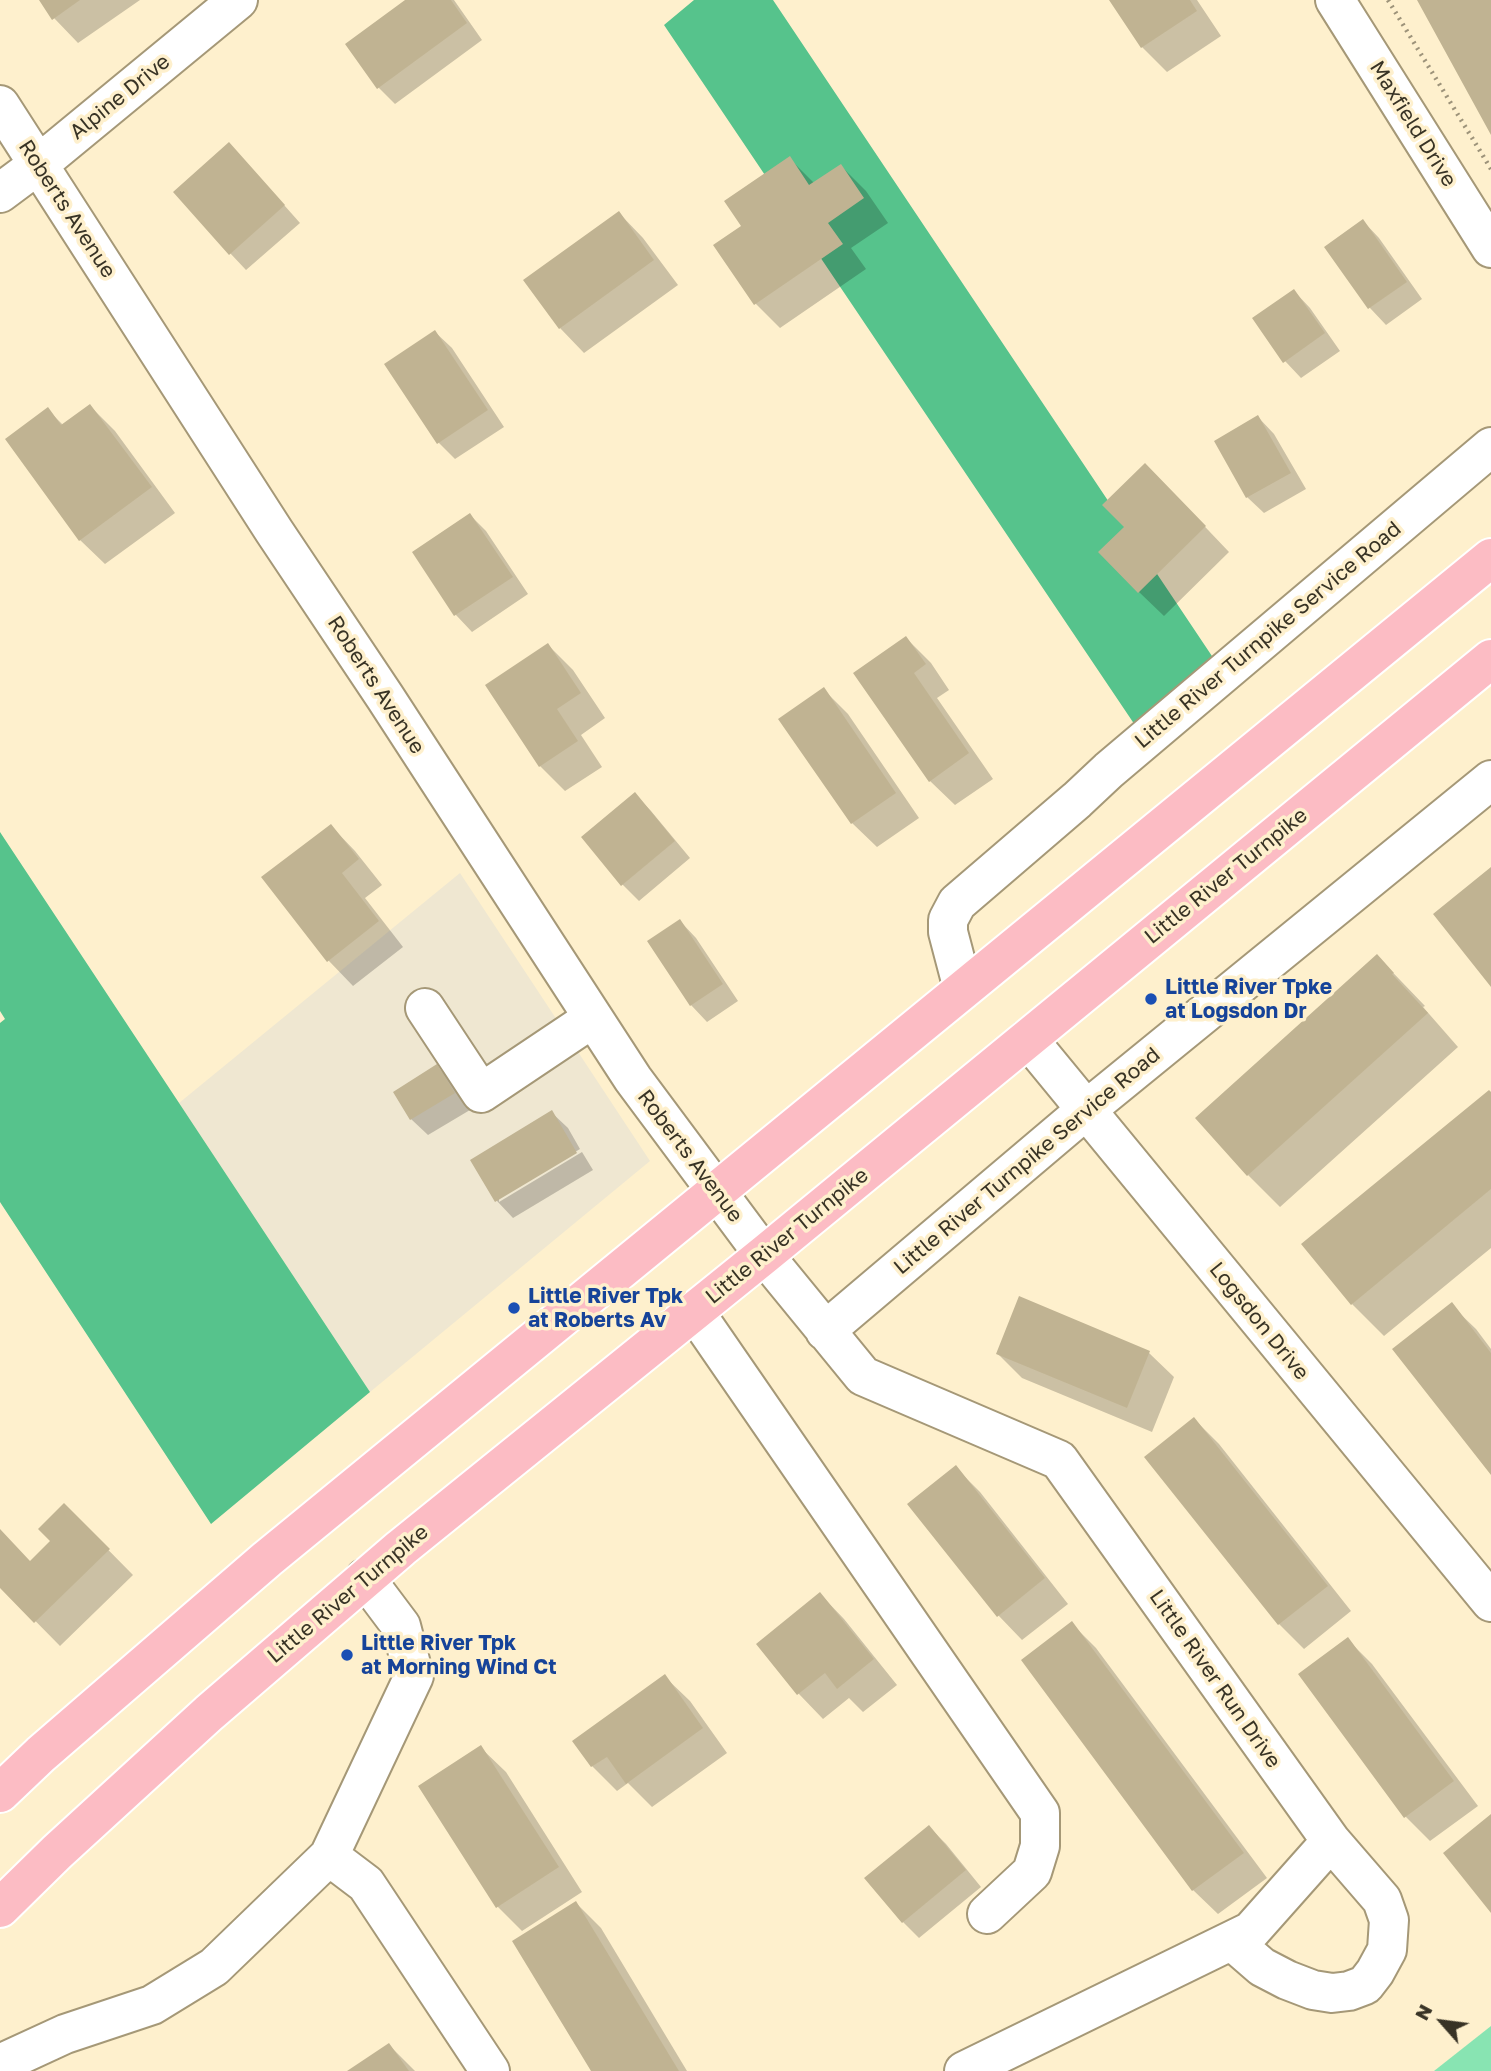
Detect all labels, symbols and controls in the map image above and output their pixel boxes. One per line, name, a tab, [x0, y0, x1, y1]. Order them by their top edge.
street label: Alpine Drive	[65, 49, 175, 145]
street label: Maxfield Drive	[1364, 56, 1462, 192]
street label: Roberts Avenue	[13, 135, 121, 283]
street label: Little River Turnpike Service Road	[1130, 516, 1406, 754]
street label: Roberts Avenue	[322, 611, 430, 759]
street label: Little River Turnpike	[1140, 803, 1312, 949]
place label: Little River Tpke at Logsdon Dr	[1165, 974, 1332, 1024]
marker: Little River Tpke at Logsdon Dr	[1143, 991, 1159, 1007]
street label: Little River Turnpike Service Road	[889, 1042, 1165, 1280]
street label: Roberts Avenue	[632, 1085, 748, 1227]
street label: Little River Turnpike	[701, 1163, 873, 1309]
street label: Logsdon Drive	[1204, 1257, 1314, 1385]
place label: Little River Tpk at Roberts Av	[528, 1283, 683, 1333]
marker: Little River Tpk at Roberts Av	[506, 1300, 522, 1316]
street label: Little River Turnpike	[262, 1519, 434, 1669]
street label: Little River Run Drive	[1144, 1585, 1286, 1773]
place label: Little River Tpk at Morning Wind Ct	[361, 1630, 557, 1680]
marker: Little River Tpk at Morning Wind Ct	[339, 1647, 355, 1663]
north arrow	[1407, 1987, 1477, 2057]
text: N	[1409, 2000, 1437, 2024]

